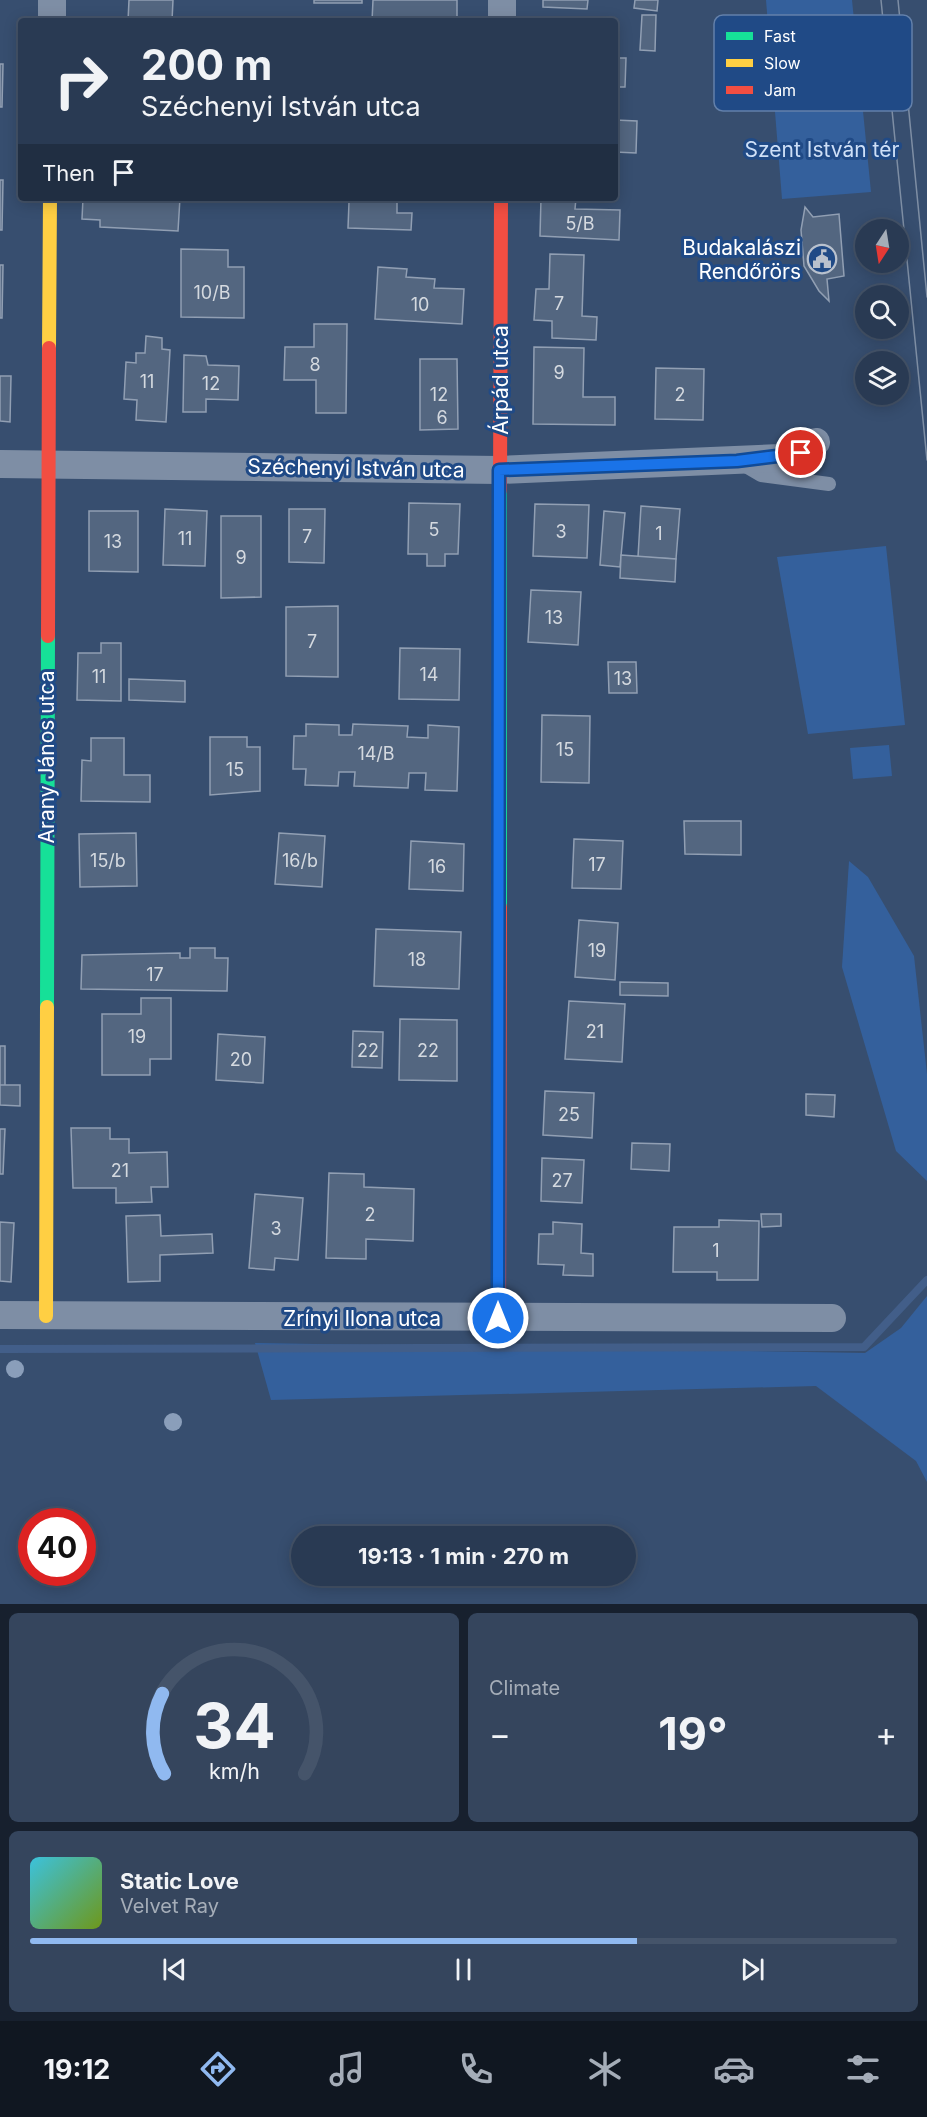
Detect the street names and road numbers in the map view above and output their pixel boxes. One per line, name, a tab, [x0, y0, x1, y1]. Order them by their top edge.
street label: Árpád utca	[487, 325, 513, 435]
street label: Széchenyi István utca	[247, 454, 465, 482]
street label: Arany János utca	[34, 671, 59, 843]
street label: Zrínyi Ilona utca	[283, 1306, 441, 1331]

